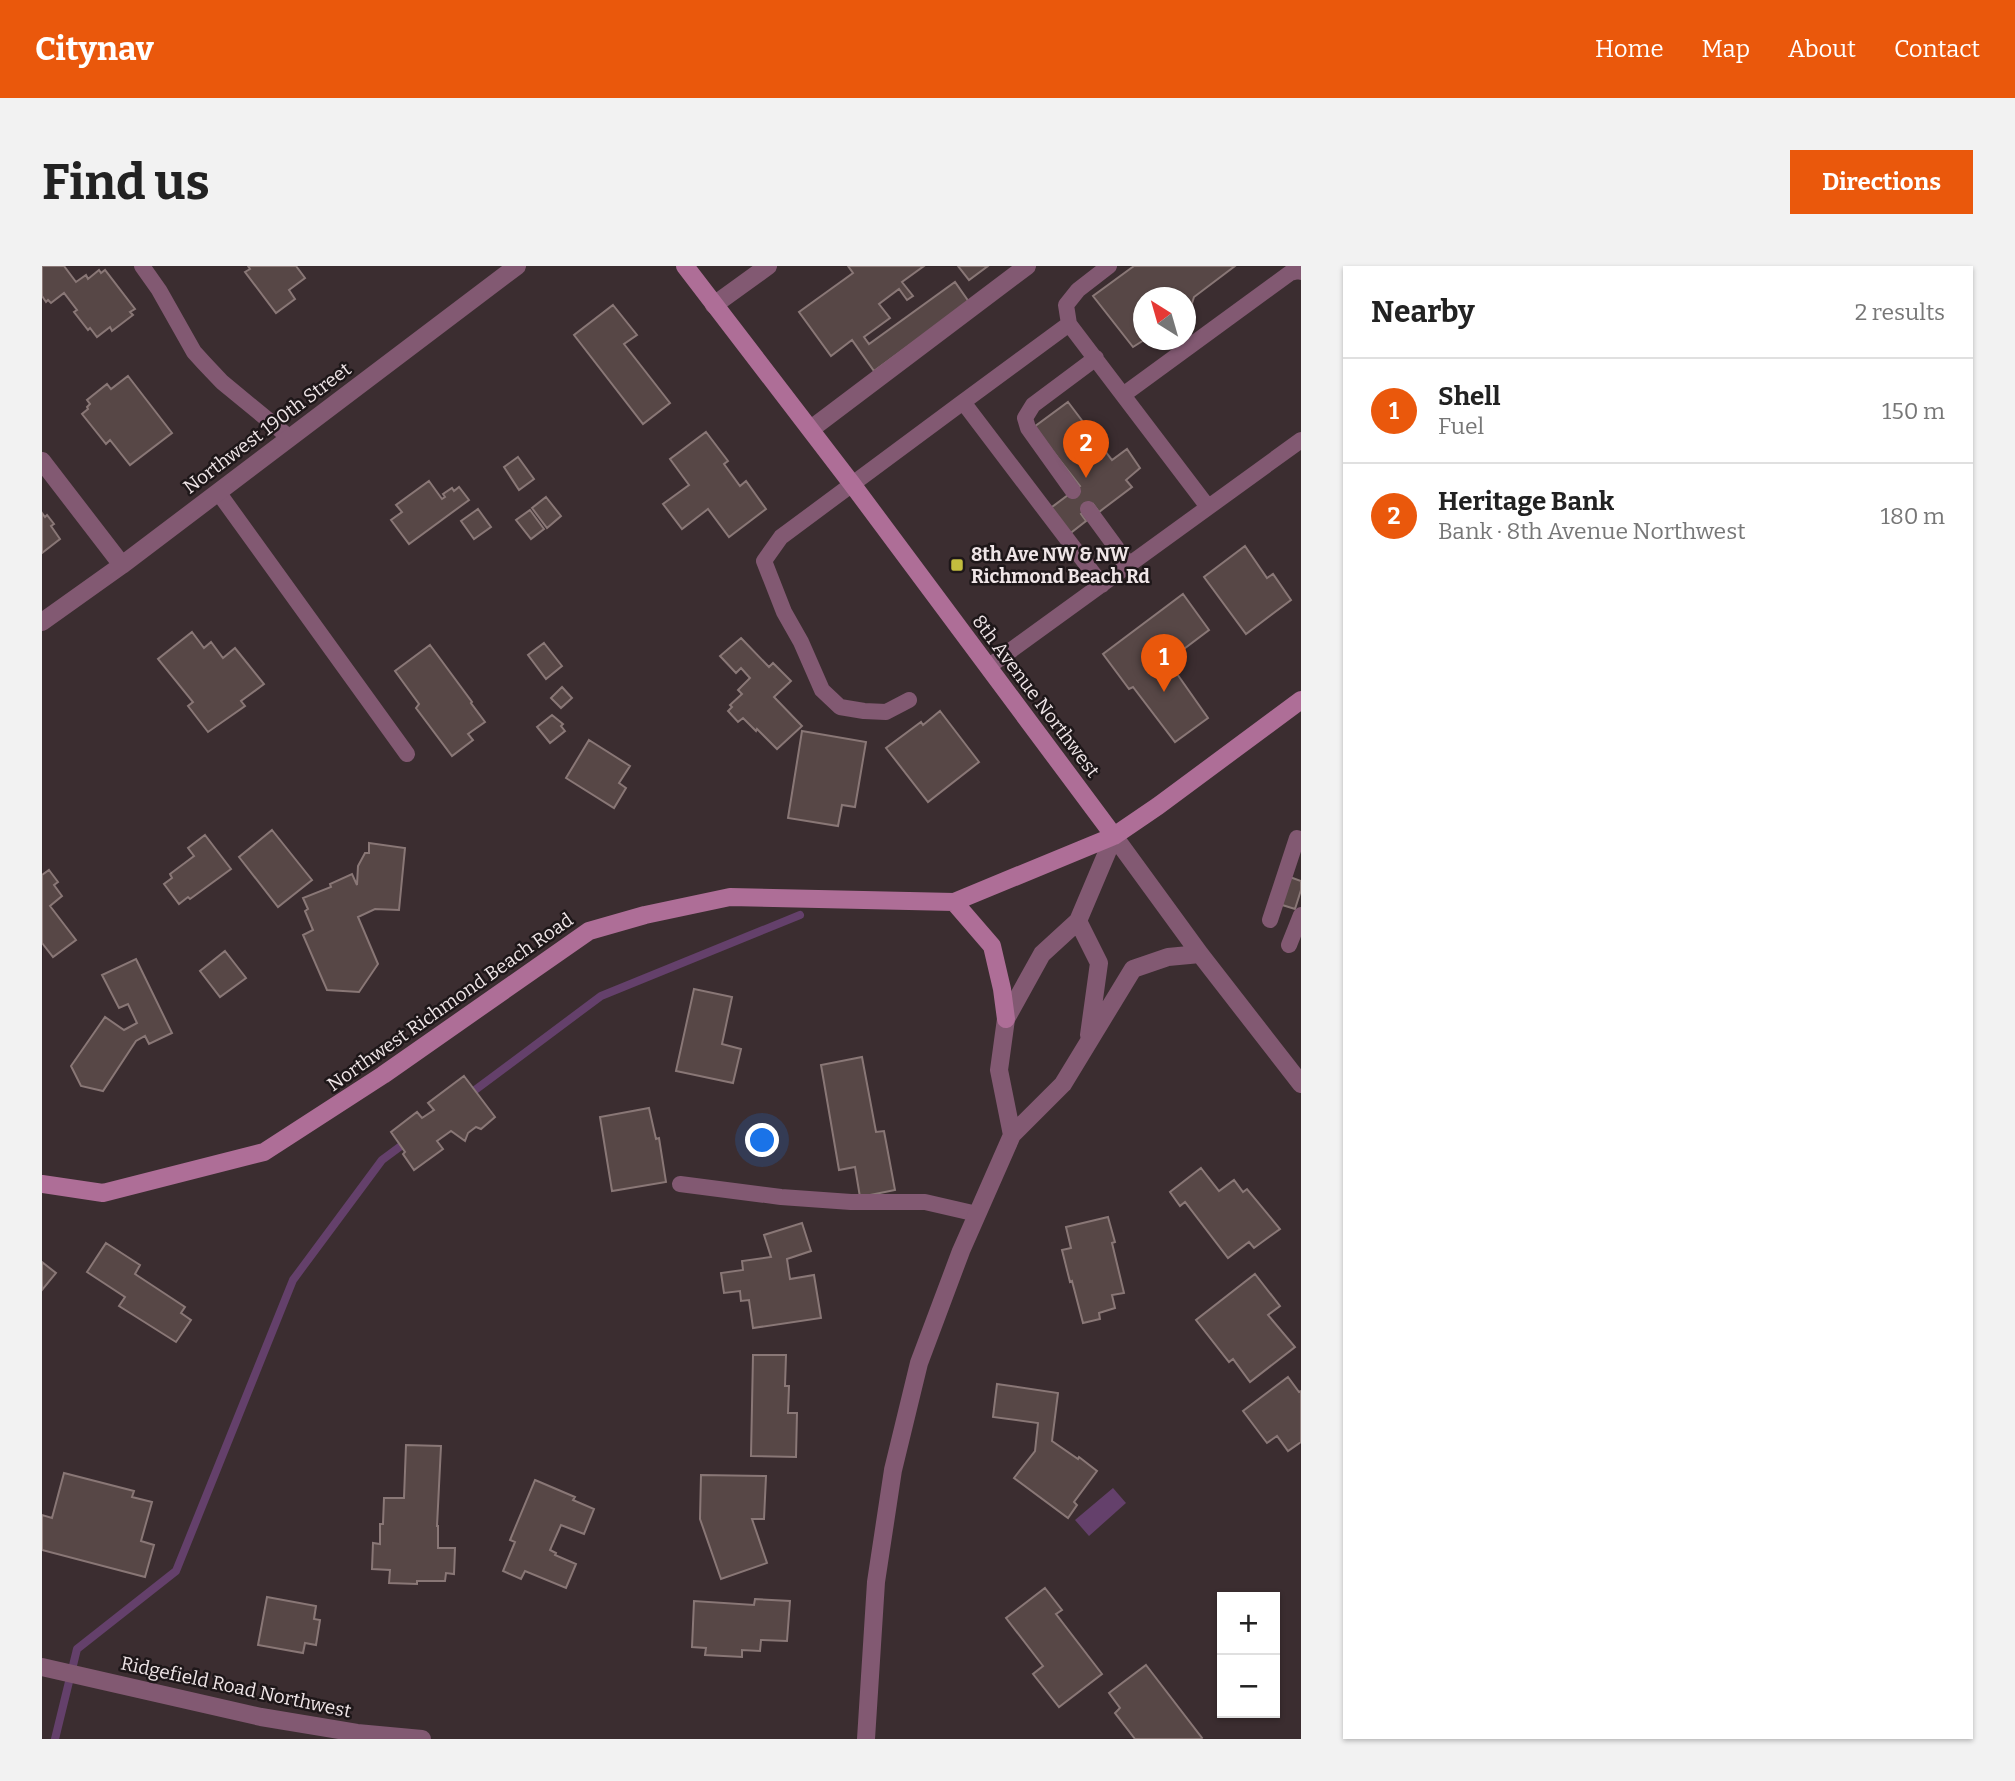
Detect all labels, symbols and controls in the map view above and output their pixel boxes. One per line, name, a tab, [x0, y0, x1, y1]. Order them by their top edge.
text: Citynav	[35, 29, 154, 69]
text: Home	[1595, 35, 1664, 63]
text: Map	[1702, 35, 1750, 63]
text: About	[1788, 35, 1856, 63]
text: Contact	[1894, 35, 1980, 63]
button: Directions	[1790, 150, 1973, 214]
text: Find us	[42, 153, 210, 212]
north arrow	[1133, 287, 1196, 350]
text: Nearby	[1371, 294, 1475, 330]
text: 2 results	[1855, 298, 1945, 326]
street label: Northwest 190th Street	[179, 357, 355, 499]
text: Shell	[1438, 381, 1500, 412]
text: 1	[1389, 397, 1399, 425]
text: 150 m	[1882, 397, 1945, 425]
text: Fuel	[1438, 412, 1484, 440]
pin: 2	[1063, 420, 1109, 478]
text: Heritage Bank	[1438, 486, 1614, 517]
text: 2	[1388, 502, 1400, 530]
text: 180 m	[1881, 502, 1945, 530]
text: Bank · 8th Avenue Northwest	[1438, 517, 1746, 545]
place label: 8th Ave NW & NW Richmond Beach Rd	[971, 543, 1150, 588]
marker: 8th Ave NW & NW Richmond Beach Rd	[949, 557, 965, 573]
street label: 8th Avenue Northwest	[967, 610, 1105, 782]
pin: 1	[1141, 634, 1187, 692]
street label: Northwest Richmond Beach Road	[323, 908, 577, 1096]
your location	[745, 1123, 779, 1157]
map controls	[1217, 1592, 1280, 1718]
button: +	[1217, 1592, 1280, 1655]
street label: Ridgefield Road Northwest	[119, 1651, 353, 1723]
button: −	[1217, 1655, 1280, 1718]

